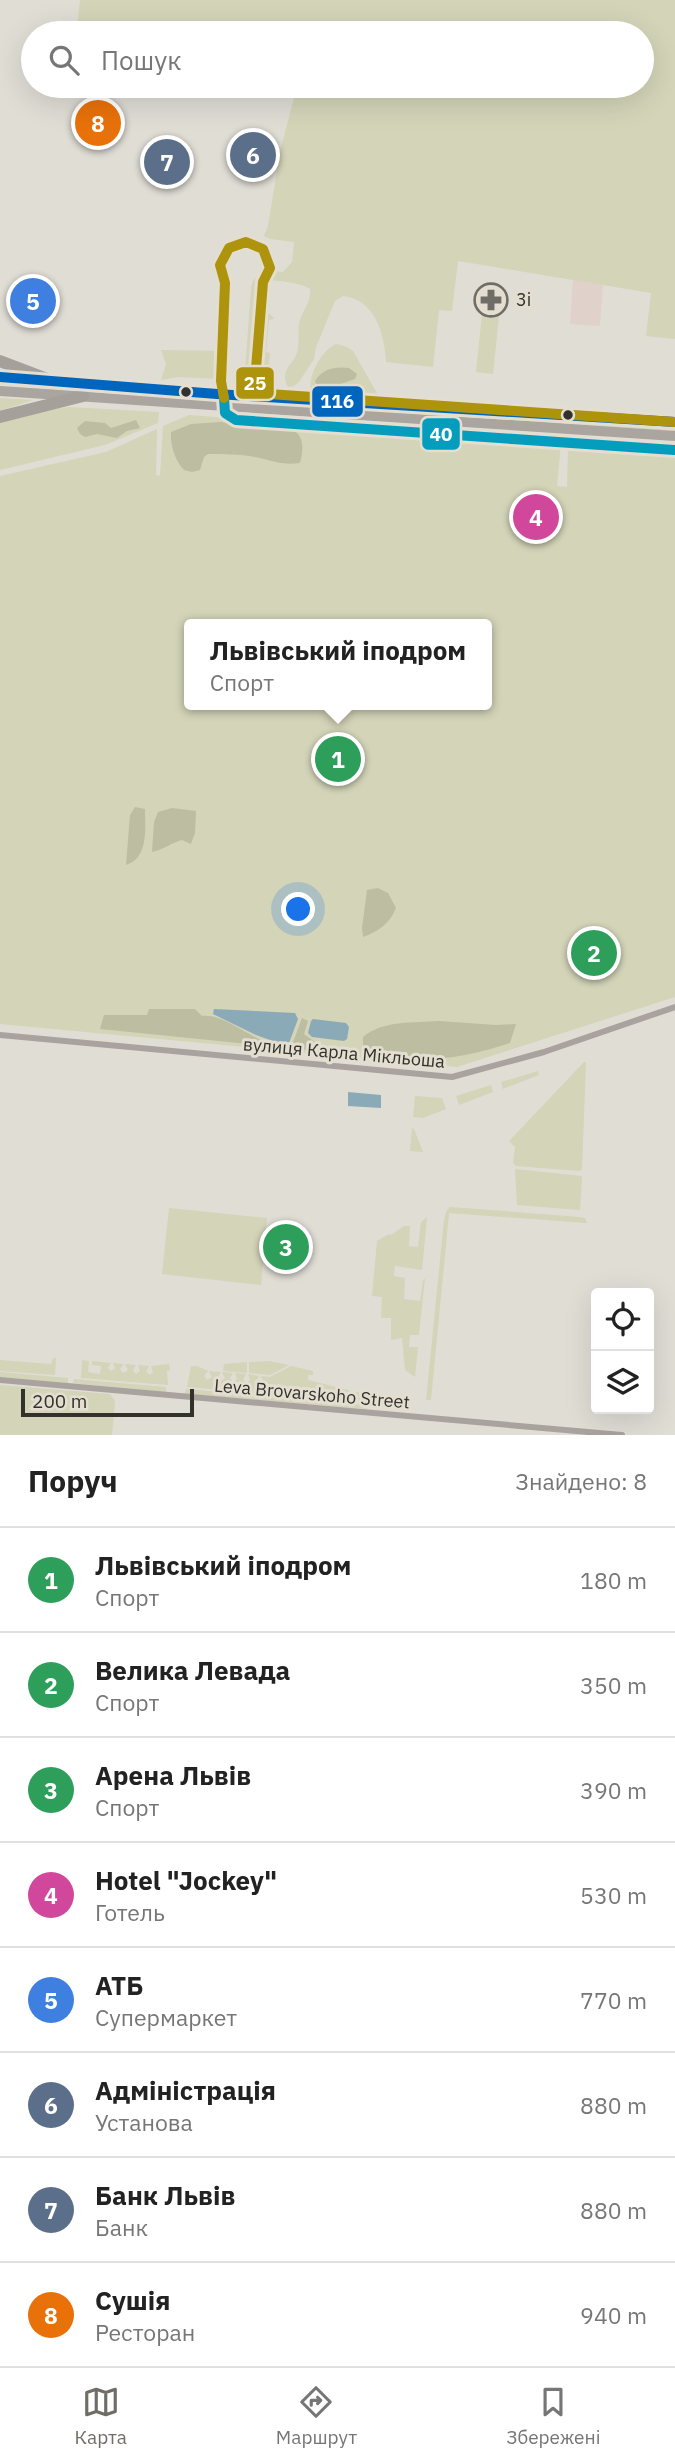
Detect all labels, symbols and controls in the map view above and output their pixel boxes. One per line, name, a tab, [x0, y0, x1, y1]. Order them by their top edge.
search box	[21, 21, 654, 98]
icon: search	[45, 41, 83, 79]
text: Пошук	[101, 43, 182, 77]
pin: 8	[75, 97, 121, 149]
pin: 6	[230, 129, 276, 181]
pin: 7	[144, 136, 190, 188]
pin: 5	[10, 275, 56, 327]
pharmacy icon: 3і	[472, 281, 510, 319]
place label: 3і	[516, 288, 531, 311]
line badge: 25	[235, 366, 275, 400]
text: 25	[244, 371, 266, 395]
unlabelled marker	[179, 385, 193, 399]
line badge: 116	[311, 385, 364, 418]
text: 116	[320, 389, 354, 413]
unlabelled marker	[561, 408, 575, 422]
line badge: 40	[421, 417, 461, 451]
text: 40	[430, 422, 452, 446]
pin: 4	[513, 491, 559, 543]
popup	[184, 619, 492, 710]
text: Львівський іподром	[210, 633, 466, 667]
text: Спорт	[210, 667, 274, 697]
pin: 1	[315, 733, 361, 785]
your location	[281, 892, 315, 926]
pin: 2	[571, 927, 617, 979]
street label: вулиця Карла Мікльоша	[242, 1032, 446, 1073]
pin: 3	[263, 1221, 309, 1273]
map controls	[591, 1288, 654, 1414]
button: locate	[591, 1288, 654, 1351]
button: layers	[591, 1351, 654, 1414]
street label: Leva Brovarskoho Street	[213, 1373, 411, 1414]
scale bar	[21, 1386, 194, 1418]
text: 200 m	[32, 1389, 87, 1413]
text: Поруч	[28, 1461, 118, 1500]
text: Знайдено: 8	[515, 1466, 647, 1496]
text: Львівський іподром	[95, 1548, 352, 1582]
text: 1	[44, 1565, 58, 1595]
text: 180 m	[580, 1565, 647, 1595]
text: Спорт	[95, 1582, 159, 1612]
text: Велика Левада	[95, 1653, 290, 1687]
text: 2	[44, 1670, 58, 1700]
text: 350 m	[580, 1670, 647, 1700]
text: Спорт	[95, 1687, 159, 1717]
text: Арена Львів	[95, 1758, 251, 1792]
text: 3	[44, 1775, 58, 1805]
text: 390 m	[580, 1775, 647, 1805]
text: Спорт	[95, 1792, 159, 1822]
text: Hotel "Jockey"	[95, 1863, 277, 1897]
text: 4	[44, 1880, 58, 1910]
text: 530 m	[580, 1880, 647, 1910]
text: Готель	[95, 1897, 165, 1927]
text: АТБ	[95, 1968, 143, 2002]
text: 5	[44, 1985, 58, 2015]
text: 770 m	[580, 1985, 647, 2015]
text: Супермаркет	[95, 2002, 237, 2032]
text: Адміністрація	[95, 2073, 276, 2107]
text: 6	[44, 2090, 58, 2120]
text: 880 m	[580, 2090, 647, 2120]
text: Установа	[95, 2107, 193, 2137]
text: Банк Львів	[95, 2178, 235, 2212]
text: 7	[44, 2195, 58, 2225]
text: 880 m	[580, 2195, 647, 2225]
text: Банк	[95, 2212, 148, 2242]
text: Сушія	[95, 2283, 170, 2317]
text: 8	[44, 2300, 58, 2330]
text: 940 m	[580, 2300, 647, 2330]
text: Ресторан	[95, 2317, 195, 2347]
tab: Карта	[75, 2383, 127, 2449]
tab: Маршрут	[276, 2383, 357, 2449]
tab: Збережені	[506, 2383, 600, 2449]

